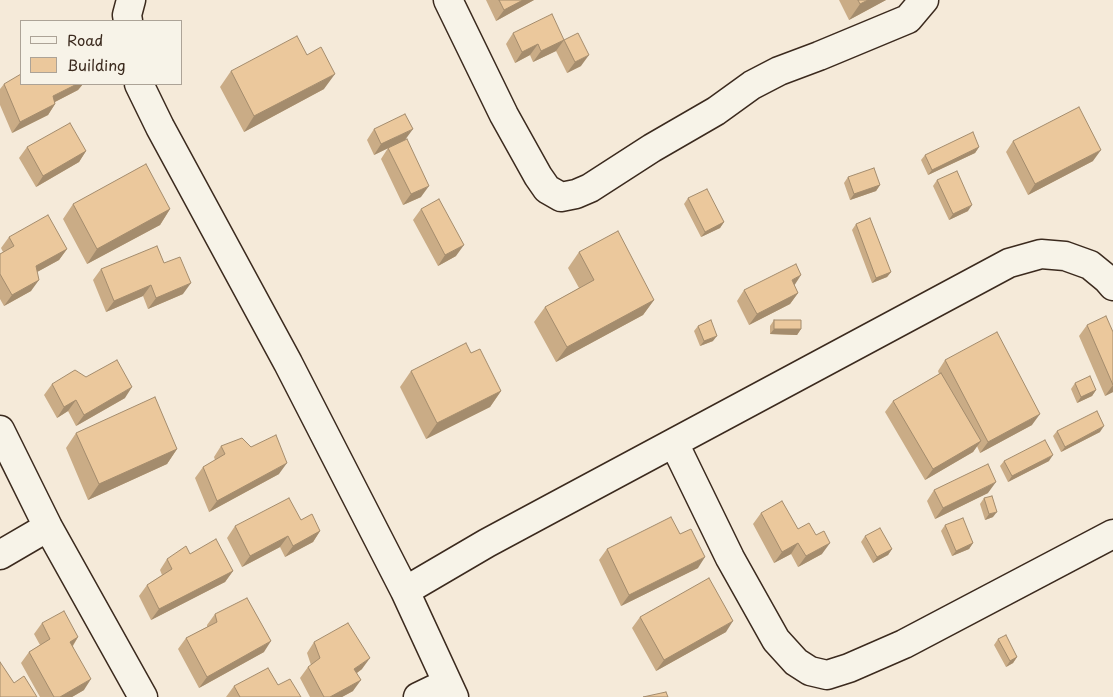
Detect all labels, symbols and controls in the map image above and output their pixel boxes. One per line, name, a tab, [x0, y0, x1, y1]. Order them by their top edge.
legend	[20, 20, 182, 85]
text: Road	[67, 28, 103, 51]
text: Building	[67, 53, 126, 76]

